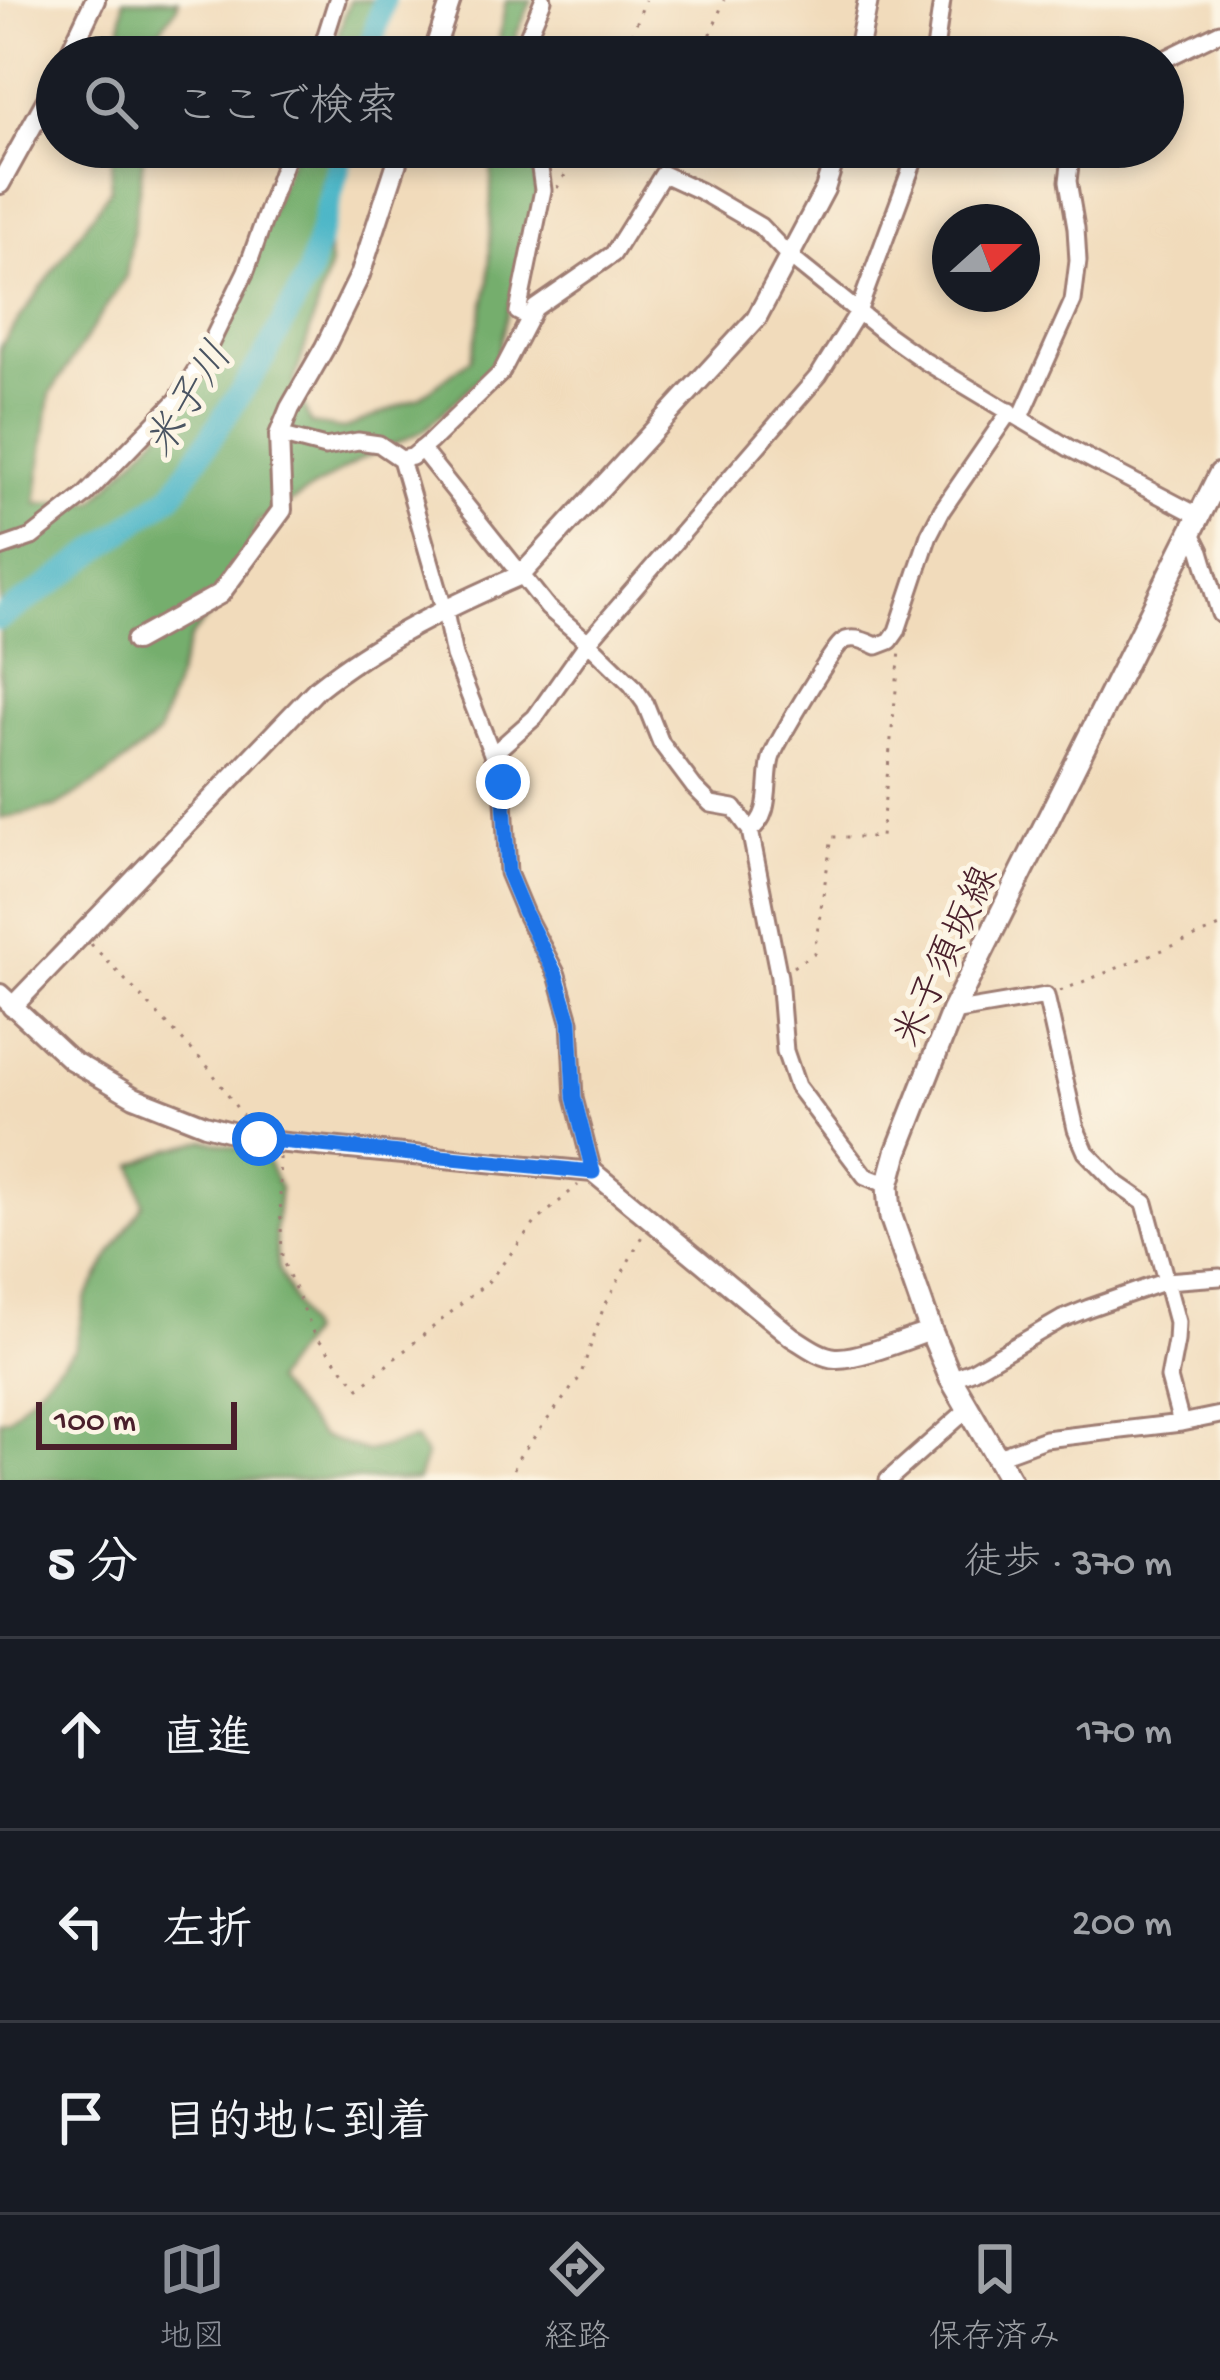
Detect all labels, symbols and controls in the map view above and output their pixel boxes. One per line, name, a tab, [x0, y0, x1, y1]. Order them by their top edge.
search box	[36, 36, 1184, 168]
icon: search	[78, 69, 144, 135]
text: ここで検索	[174, 84, 399, 137]
north arrow	[932, 204, 1040, 312]
water label: 米子川	[136, 334, 247, 468]
route end	[476, 755, 530, 809]
street label: 米子須坂線	[885, 859, 1011, 1056]
route start	[232, 1112, 286, 1166]
scale bar	[36, 1396, 237, 1449]
text: 100 m	[54, 1404, 136, 1442]
text: 5 分	[48, 1538, 138, 1598]
text: 徒歩 · 370 m	[964, 1543, 1172, 1589]
icon: ahead	[48, 1701, 114, 1767]
text: 170 m	[1077, 1711, 1172, 1757]
text: 直進	[162, 1716, 252, 1769]
icon: left	[48, 1893, 114, 1959]
text: 200 m	[1072, 1903, 1172, 1949]
text: 左折	[162, 1908, 252, 1961]
icon: arrive	[48, 2085, 114, 2151]
text: 目的地に到着	[162, 2100, 432, 2153]
tab: 地図	[159, 2236, 225, 2359]
tab: 経路	[544, 2236, 610, 2359]
tab: 保存済み	[929, 2236, 1061, 2359]

